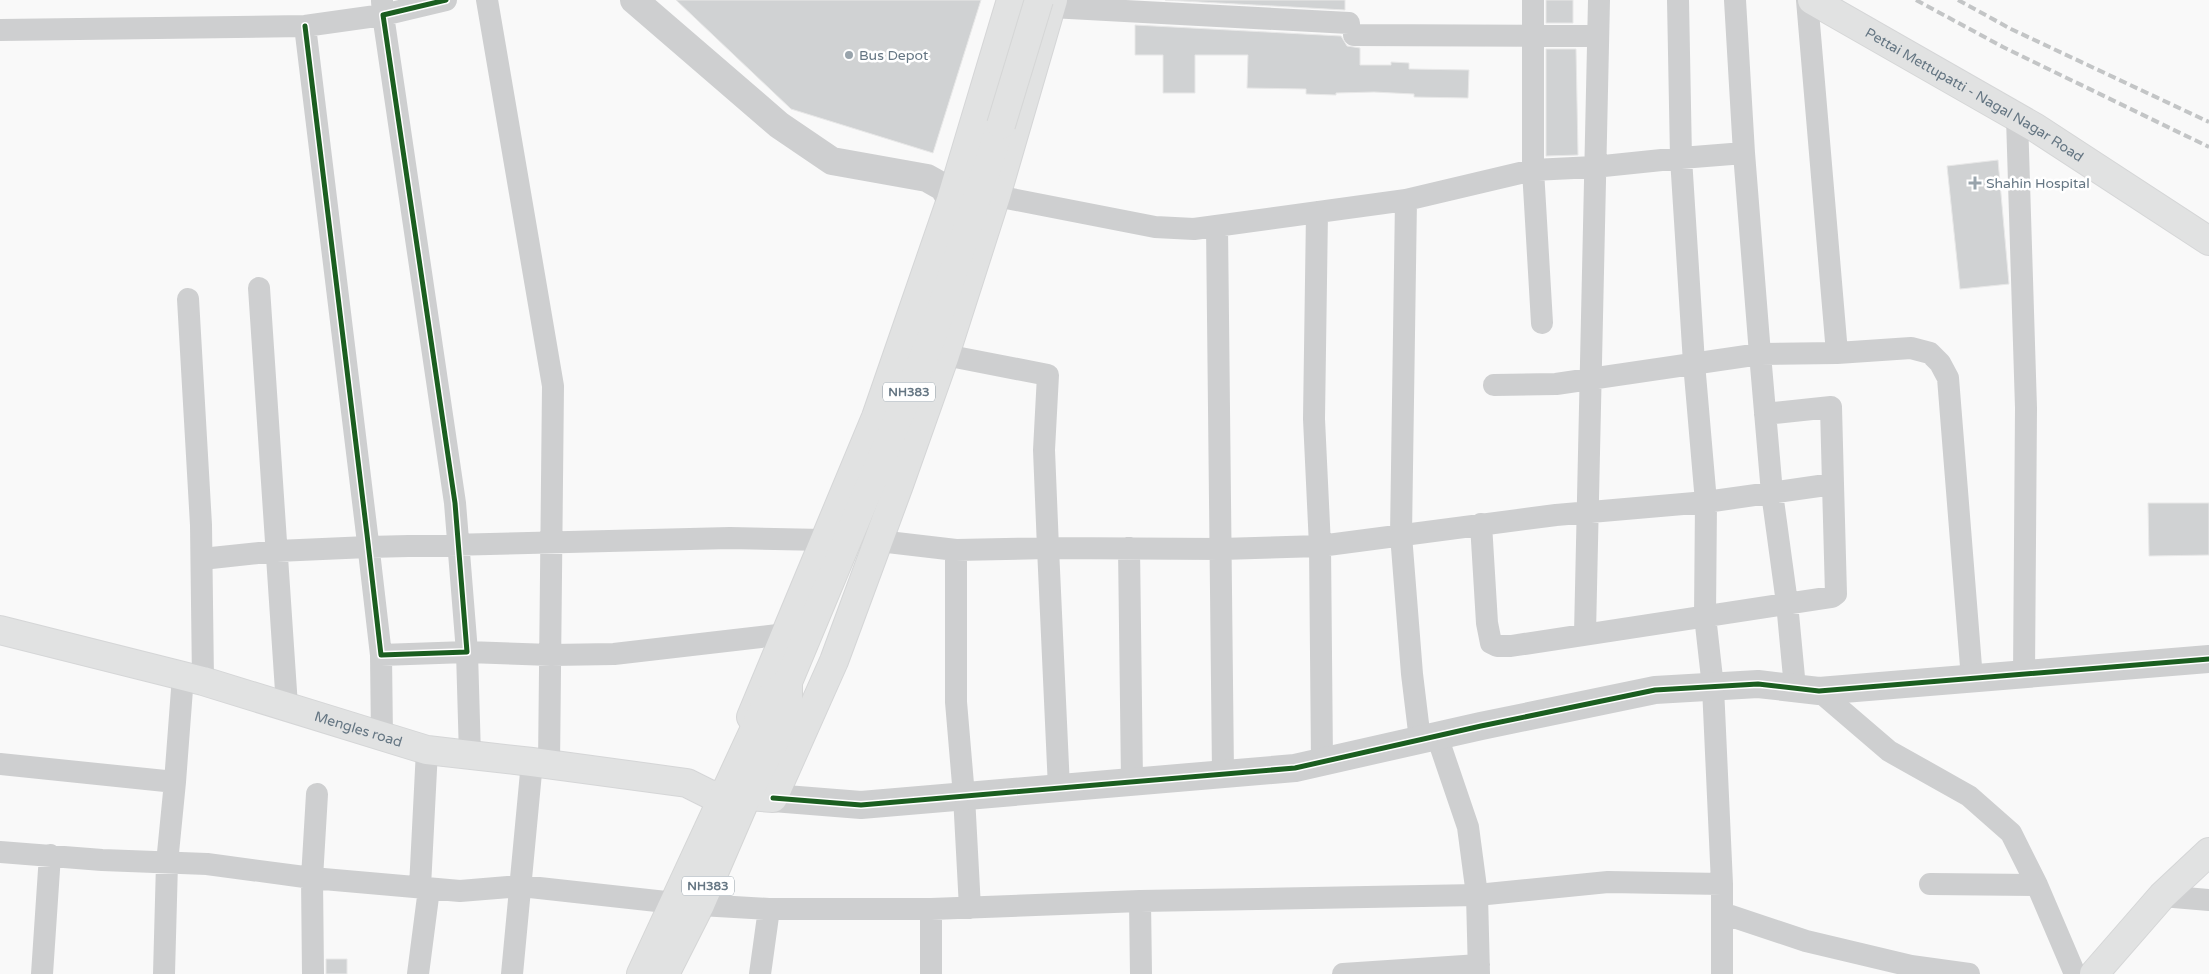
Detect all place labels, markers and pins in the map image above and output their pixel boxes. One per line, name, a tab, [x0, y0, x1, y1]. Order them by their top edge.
place label: Bus Depot	[859, 47, 929, 64]
marker: Bus Depot	[843, 49, 855, 61]
place label: Shahin Hospital	[1986, 175, 2090, 192]
marker: Shahin Hospital	[1968, 176, 1982, 190]

